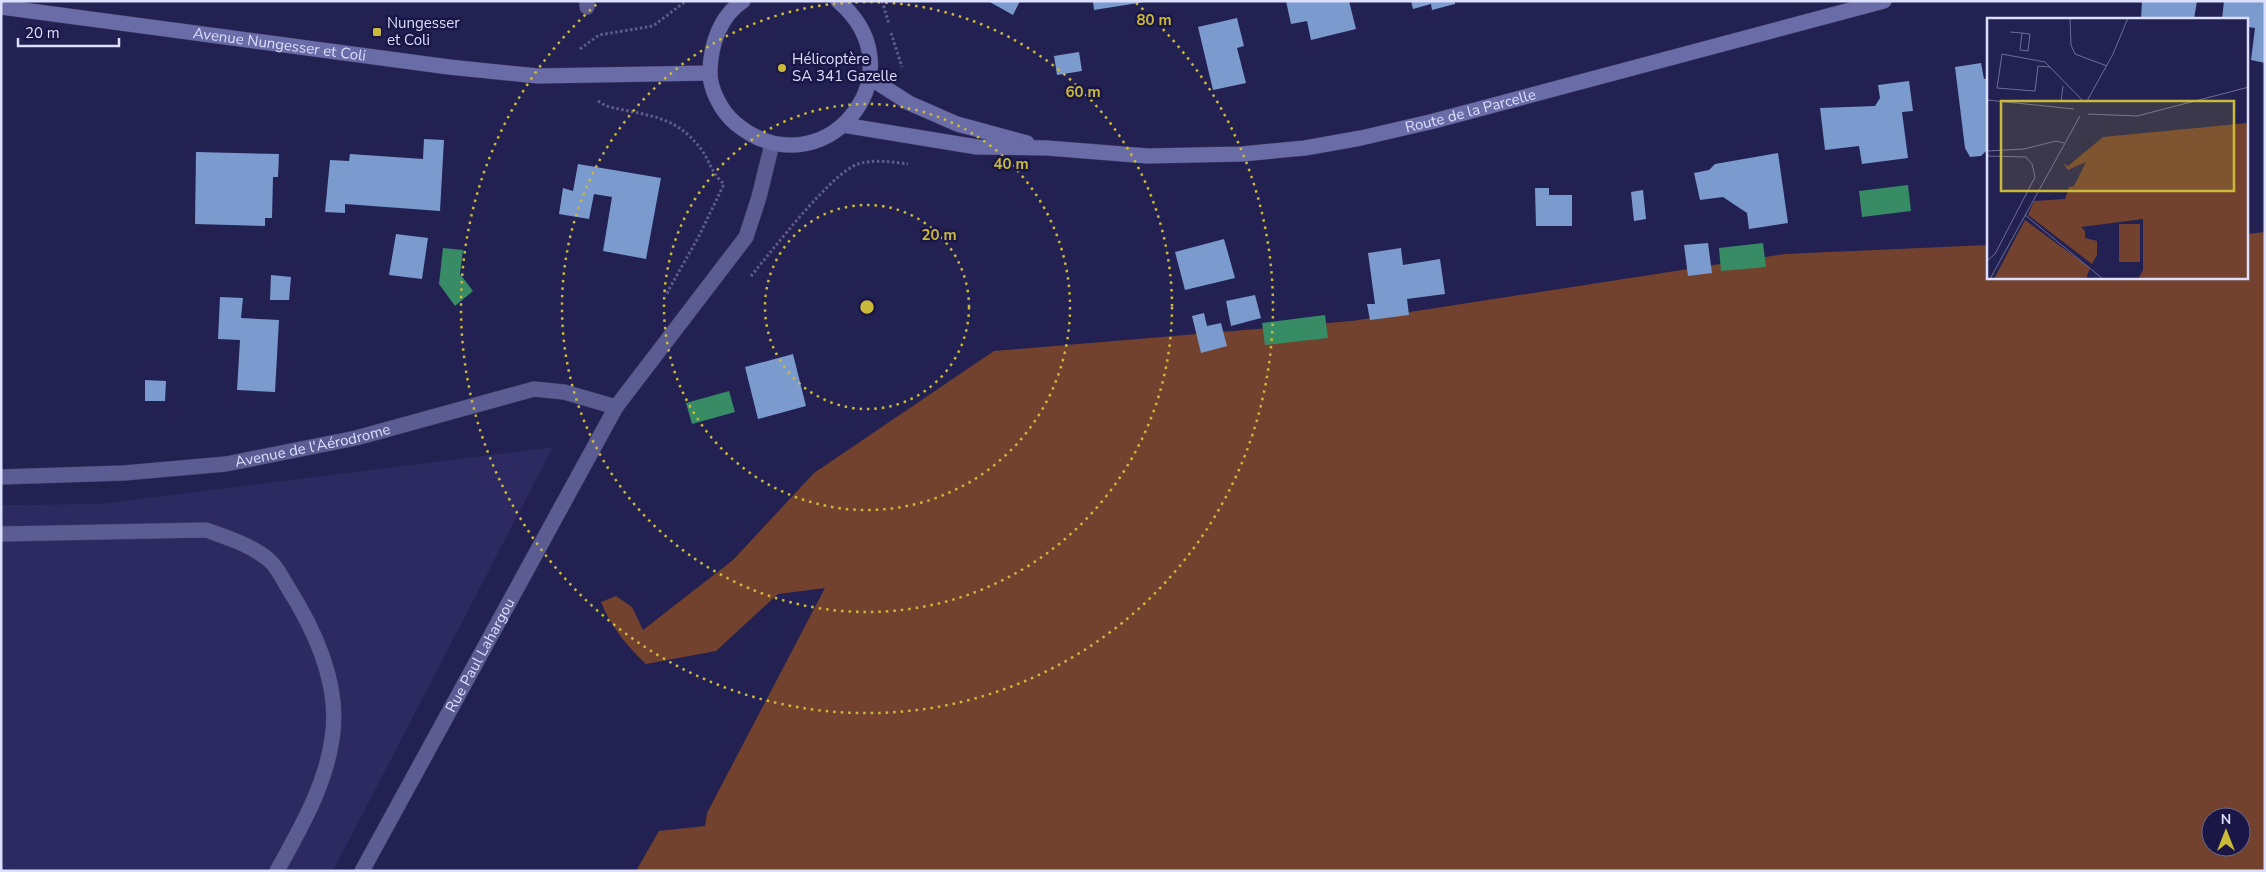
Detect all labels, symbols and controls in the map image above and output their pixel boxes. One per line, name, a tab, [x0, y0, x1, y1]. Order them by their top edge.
text: 80 m	[1136, 10, 1172, 30]
place label: Nungesser et Coli	[387, 13, 460, 50]
scale bar	[18, 15, 119, 47]
inset map	[1987, 18, 2248, 279]
text: 20 m	[25, 23, 60, 43]
street label: Avenue Nungesser et Coli	[192, 23, 367, 66]
marker: Nungesser et Coli	[371, 26, 383, 38]
place label: Hélicoptère SA 341 Gazelle	[792, 49, 897, 86]
marker: Hélicoptère SA 341 Gazelle	[776, 62, 788, 74]
text: 60 m	[1065, 82, 1101, 102]
street label: Route de la Parcelle	[1403, 84, 1538, 137]
text: 40 m	[993, 154, 1029, 174]
text: 20 m	[921, 225, 957, 245]
centre of rings	[858, 298, 876, 316]
street label: Avenue de l'Aérodrome	[233, 419, 393, 472]
street label: Rue Paul Lahargou	[441, 594, 520, 716]
north arrow	[2201, 807, 2251, 857]
text: N	[2221, 810, 2231, 829]

